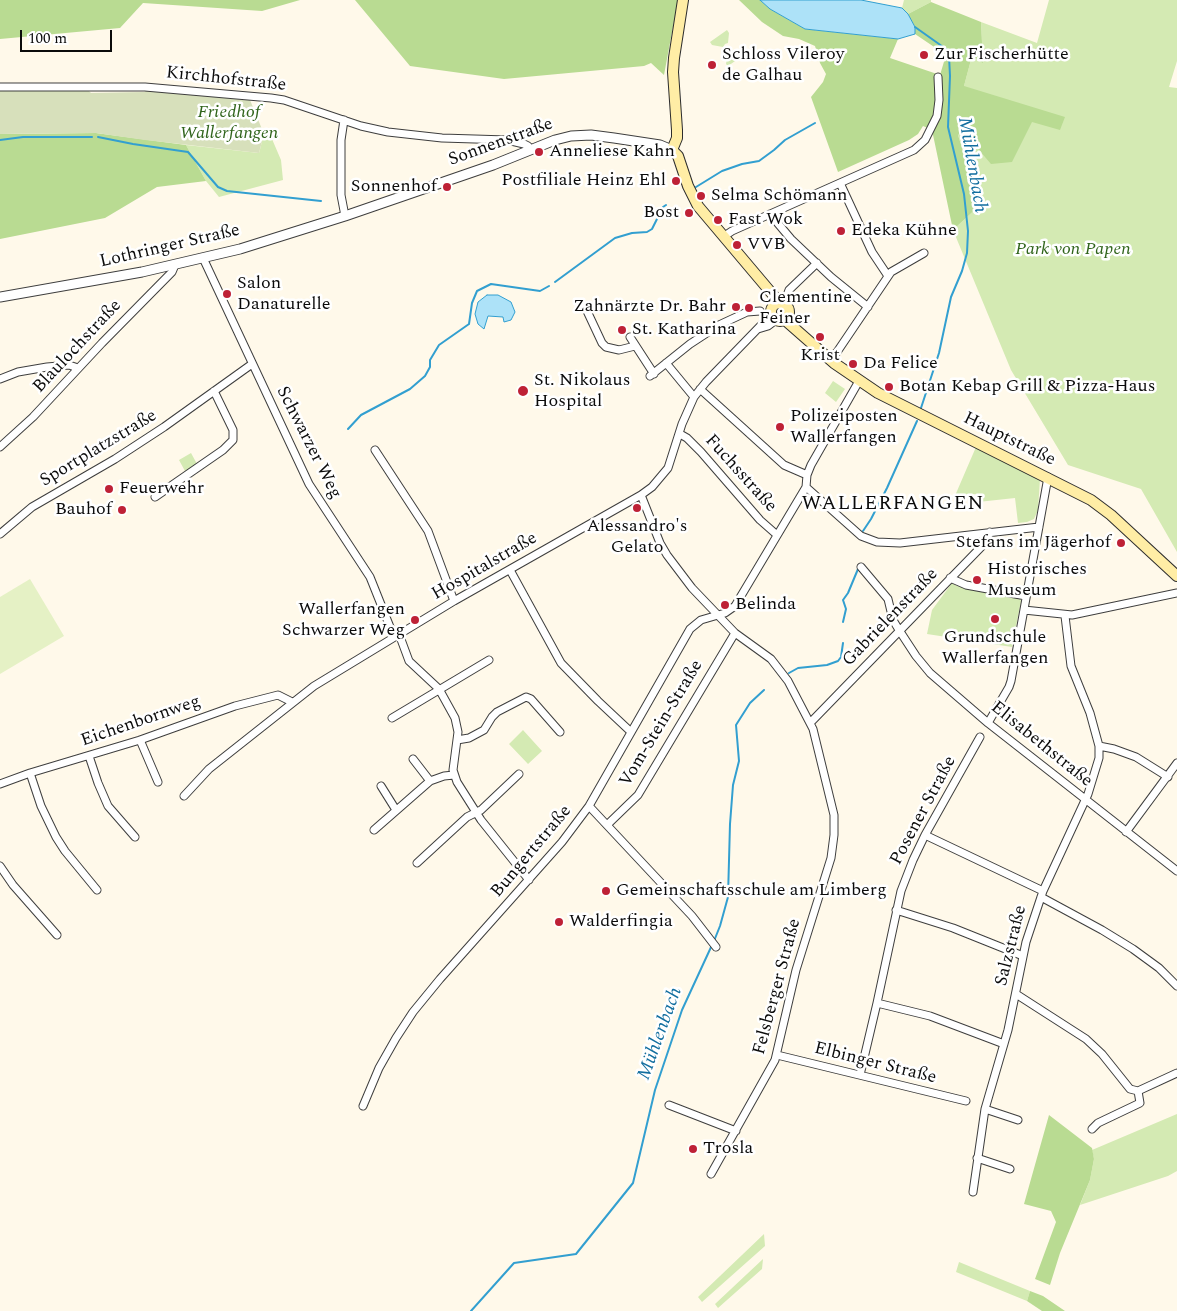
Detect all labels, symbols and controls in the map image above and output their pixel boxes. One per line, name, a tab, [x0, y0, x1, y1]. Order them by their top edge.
scale bar	[22, 20, 115, 52]
text: 100 m	[28, 27, 67, 50]
place label: Schloss Vileroy de Galhau	[722, 44, 844, 86]
place label: Zur Fischerhütte	[934, 44, 1069, 66]
marker: Zur Fischerhütte	[918, 49, 930, 61]
marker: Schloss Vileroy de Galhau	[706, 59, 718, 71]
street label: Kirchhofstraße	[165, 63, 287, 97]
park label: Friedhof Wallerfangen	[180, 102, 278, 144]
street label: Sonnenstraße	[446, 114, 556, 172]
water label: Mühlenbach	[951, 115, 991, 215]
place label: Anneliese Kahn	[549, 141, 675, 163]
marker: Anneliese Kahn	[533, 146, 545, 158]
place label: Postfiliale Heinz Ehl	[501, 170, 666, 192]
marker: Postfiliale Heinz Ehl	[670, 175, 682, 187]
place label: Sonnenhof	[351, 176, 437, 198]
marker: Sonnenhof	[441, 181, 453, 193]
place label: Selma Schömann	[711, 185, 847, 207]
marker: Selma Schömann	[695, 190, 707, 202]
place label: Bost	[643, 202, 679, 224]
marker: Bost	[683, 207, 695, 219]
place label: Fast Wok	[728, 209, 803, 231]
marker: Fast Wok	[712, 214, 724, 226]
street label: Lothringer Straße	[98, 220, 242, 274]
place label: Edeka Kühne	[851, 220, 957, 242]
marker: Edeka Kühne	[835, 225, 847, 237]
place label: VVB	[747, 234, 785, 256]
marker: VVB	[731, 239, 743, 251]
park label: Park von Papen	[1015, 239, 1131, 261]
place label: Salon Danaturelle	[237, 273, 331, 316]
place label: Clementine Feiner	[759, 287, 852, 330]
marker: Salon Danaturelle	[221, 288, 233, 300]
street label: Blaulochstraße	[29, 296, 127, 398]
place label: Zahnärzte Dr. Bahr	[573, 296, 726, 318]
marker: Zahnärzte Dr. Bahr	[730, 301, 742, 313]
marker: Clementine Feiner	[743, 302, 755, 314]
place label: St. Katharina	[632, 319, 736, 341]
marker: St. Katharina	[616, 324, 628, 336]
marker: Krist	[814, 331, 826, 343]
place label: Krist	[800, 345, 840, 367]
place label: Da Felice	[863, 353, 938, 375]
marker: Da Felice	[847, 358, 859, 370]
place label: St. Nikolaus Hospital	[534, 370, 630, 412]
place label: Botan Kebap Grill & Pizza-Haus	[899, 376, 1155, 398]
marker: Botan Kebap Grill & Pizza-Haus	[883, 381, 895, 393]
street label: Schwarzer Weg	[270, 383, 346, 503]
marker: St. Nikolaus Hospital	[516, 384, 530, 398]
street label: Sportplatzstraße	[37, 406, 161, 492]
place label: Polizeiposten Wallerfangen	[790, 406, 898, 448]
street label: Hauptstraße	[959, 408, 1059, 472]
marker: Polizeiposten Wallerfangen	[774, 421, 786, 433]
street label: Fuchsstraße	[699, 431, 781, 517]
place label: Feuerwehr	[119, 478, 204, 500]
marker: Feuerwehr	[103, 483, 115, 495]
district label: WALLERFANGEN	[800, 493, 986, 517]
place label: Bauhof	[55, 499, 112, 521]
marker: Alessandro's Gelato	[631, 502, 643, 514]
marker: Bauhof	[116, 504, 128, 516]
place label: Alessandro's Gelato	[586, 516, 688, 558]
street label: Hospitalstraße	[428, 528, 542, 606]
place label: Stefans im Jägerhof	[956, 532, 1111, 554]
marker: Stefans im Jägerhof	[1115, 537, 1127, 549]
place label: Historisches Museum	[987, 559, 1087, 602]
street label: Gabrielenstraße	[839, 564, 943, 672]
marker: Historisches Museum	[971, 574, 983, 586]
place label: Belinda	[735, 594, 796, 616]
place label: Wallerfangen Schwarzer Weg	[282, 599, 405, 642]
marker: Belinda	[719, 599, 731, 611]
marker: Grundschule Wallerfangen	[989, 613, 1001, 625]
marker: Wallerfangen Schwarzer Weg	[409, 614, 421, 626]
place label: Grundschule Wallerfangen	[942, 627, 1048, 670]
street label: Vom-Stein-Straße	[616, 657, 708, 791]
street label: Eichenbornweg	[78, 691, 204, 753]
street label: Elisabethstraße	[986, 697, 1096, 793]
street label: Posener Straße	[886, 753, 962, 869]
street label: Bungertstraße	[487, 801, 577, 903]
place label: Gemeinschaftsschule am Limberg	[616, 880, 887, 902]
marker: Gemeinschaftsschule am Limberg	[600, 885, 612, 897]
street label: Salzstraße	[992, 903, 1032, 989]
place label: Walderfingia	[569, 911, 673, 933]
marker: Walderfingia	[553, 916, 565, 928]
street label: Felsberger Straße	[749, 917, 807, 1057]
water label: Mühlenbach	[634, 985, 688, 1083]
street label: Elbinger Straße	[812, 1038, 938, 1090]
place label: Trosla	[703, 1138, 753, 1160]
marker: Trosla	[687, 1143, 699, 1155]

